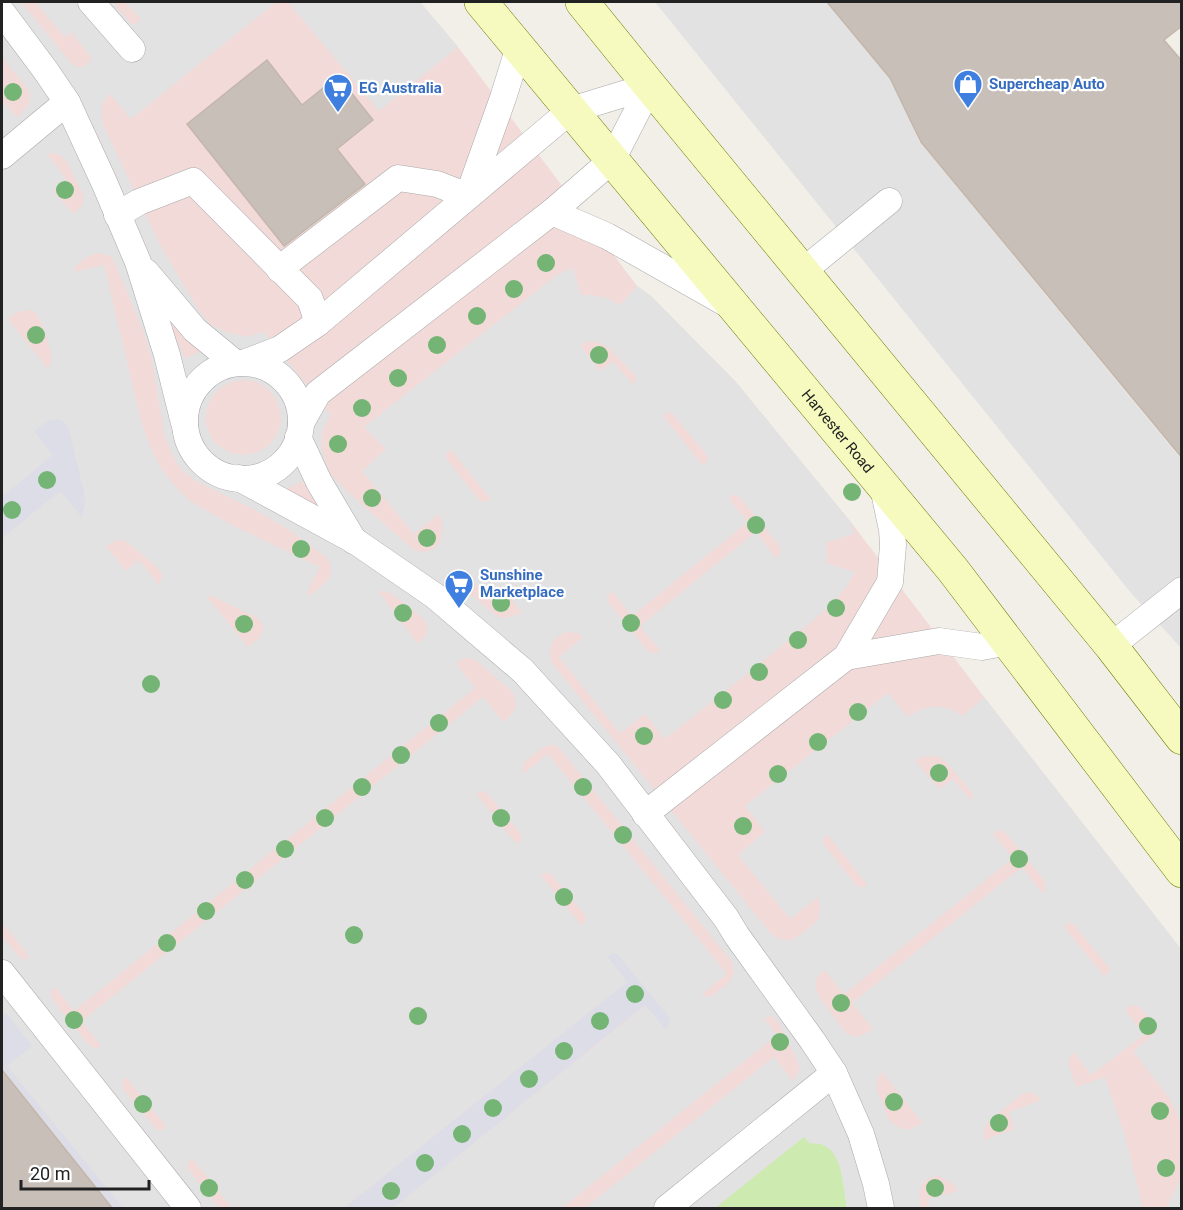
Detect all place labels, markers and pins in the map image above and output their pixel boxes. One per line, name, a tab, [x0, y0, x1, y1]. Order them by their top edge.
shop icon: Supercheap Auto	[952, 68, 984, 110]
supermarket icon: EG Australia	[322, 72, 354, 114]
place label: Supercheap Auto	[989, 75, 1105, 93]
place label: EG Australia	[359, 79, 442, 97]
place label: Sunshine Marketplace	[480, 566, 564, 601]
supermarket icon: Sunshine Marketplace	[443, 568, 475, 610]

